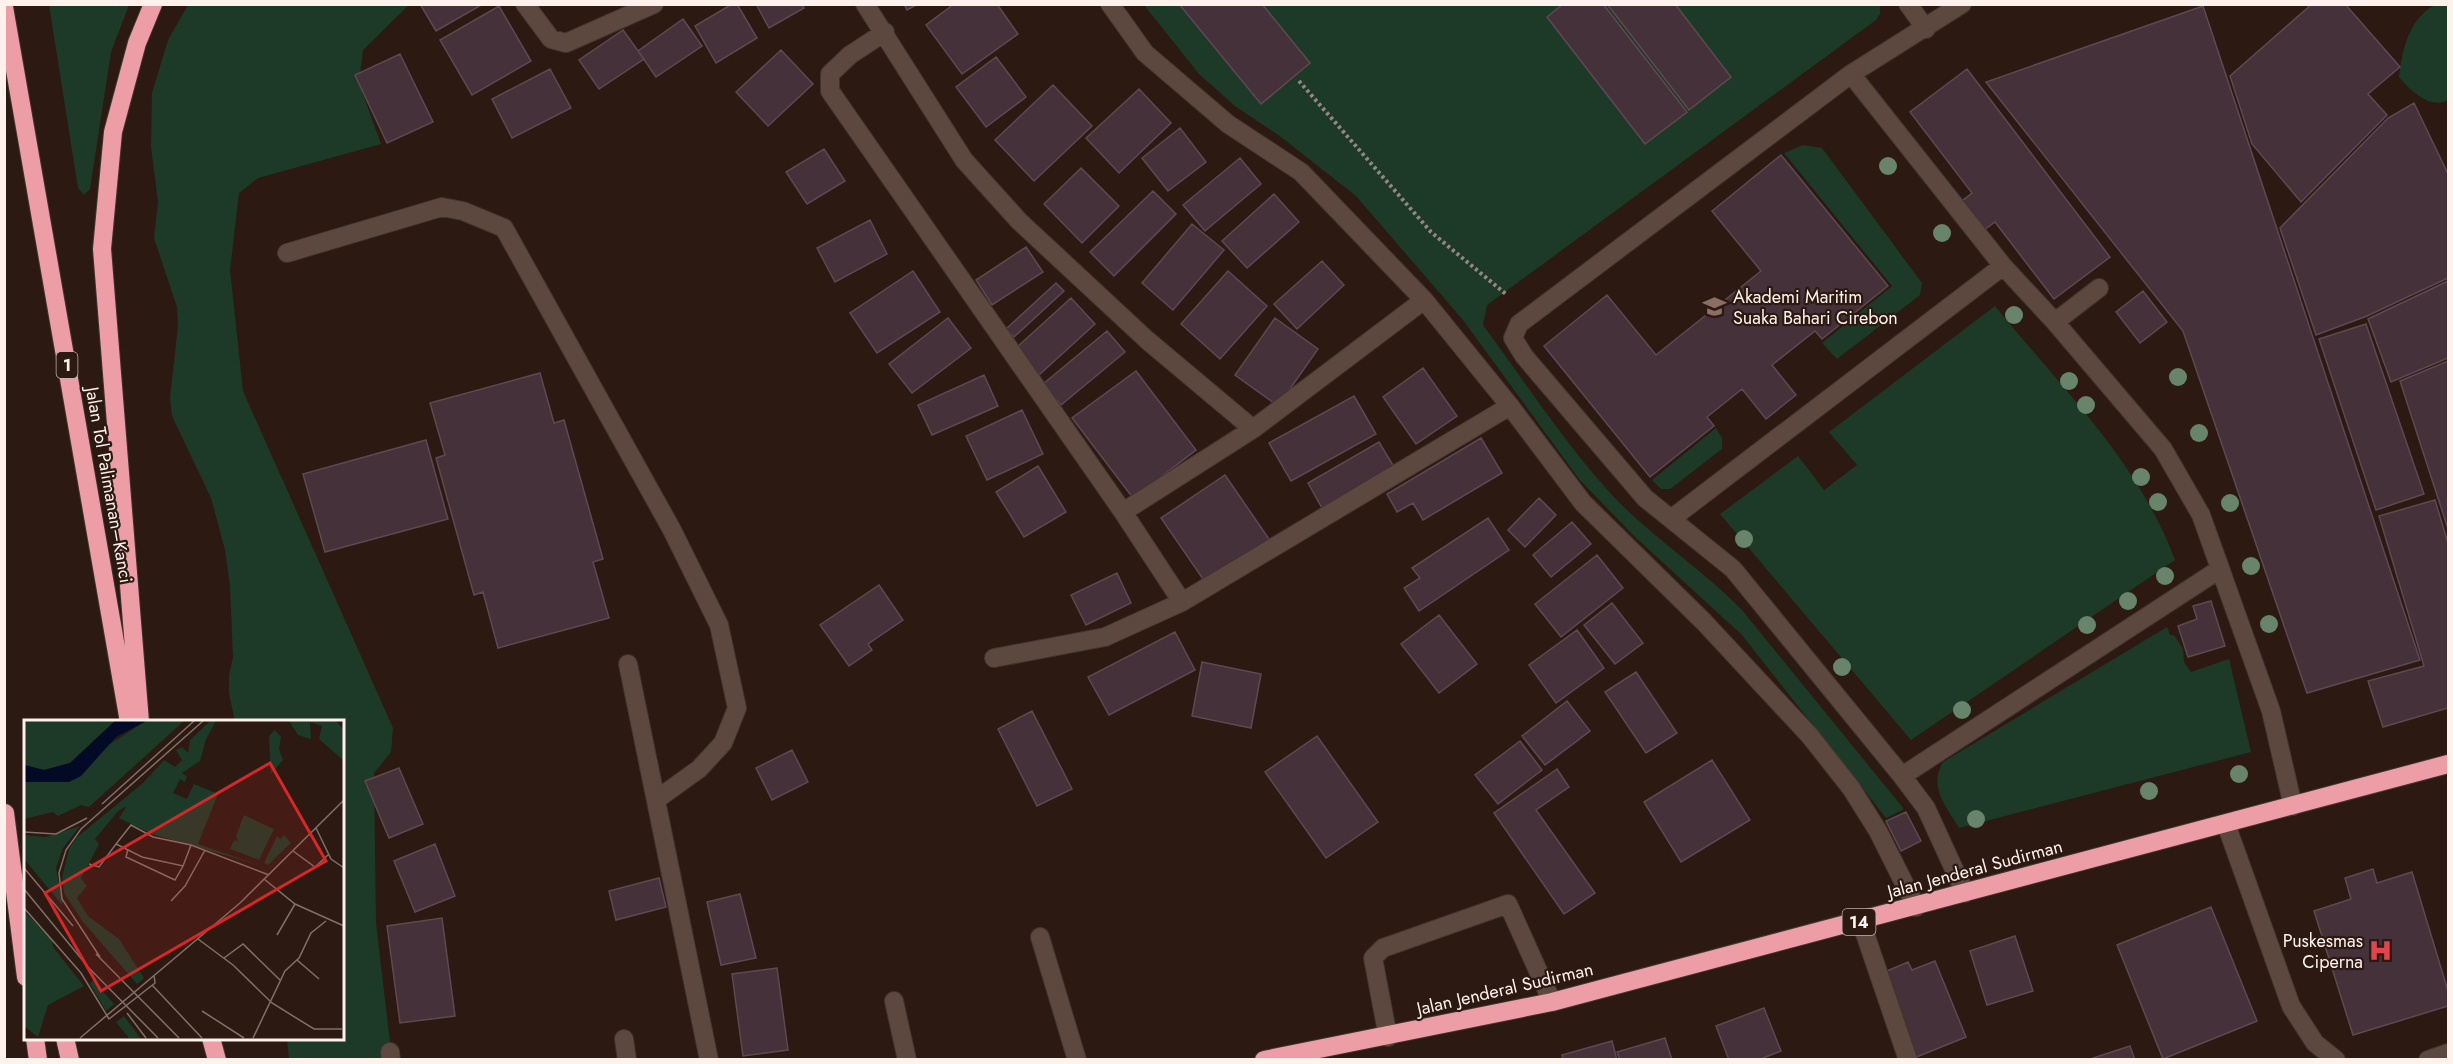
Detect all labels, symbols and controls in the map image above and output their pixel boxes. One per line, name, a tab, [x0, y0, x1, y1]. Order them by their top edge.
place label: Akademi Maritim Suaka Bahari Cirebon	[1733, 284, 1898, 331]
school or university icon: Akademi Maritim Suaka Bahari Cirebon	[1702, 294, 1728, 320]
road number: 1	[56, 352, 78, 378]
street label: Jalan Tol Palimanan–Kanci	[79, 383, 139, 585]
inset map	[24, 720, 344, 1040]
street label: Jalan Jenderal Sudirman	[1883, 833, 2065, 905]
road number: 14	[1842, 909, 1876, 935]
place label: Puskesmas Ciperna	[2283, 928, 2363, 975]
hospital icon: Puskesmas Ciperna	[2368, 938, 2394, 964]
street label: Jalan Jenderal Sudirman	[1412, 956, 1596, 1022]

